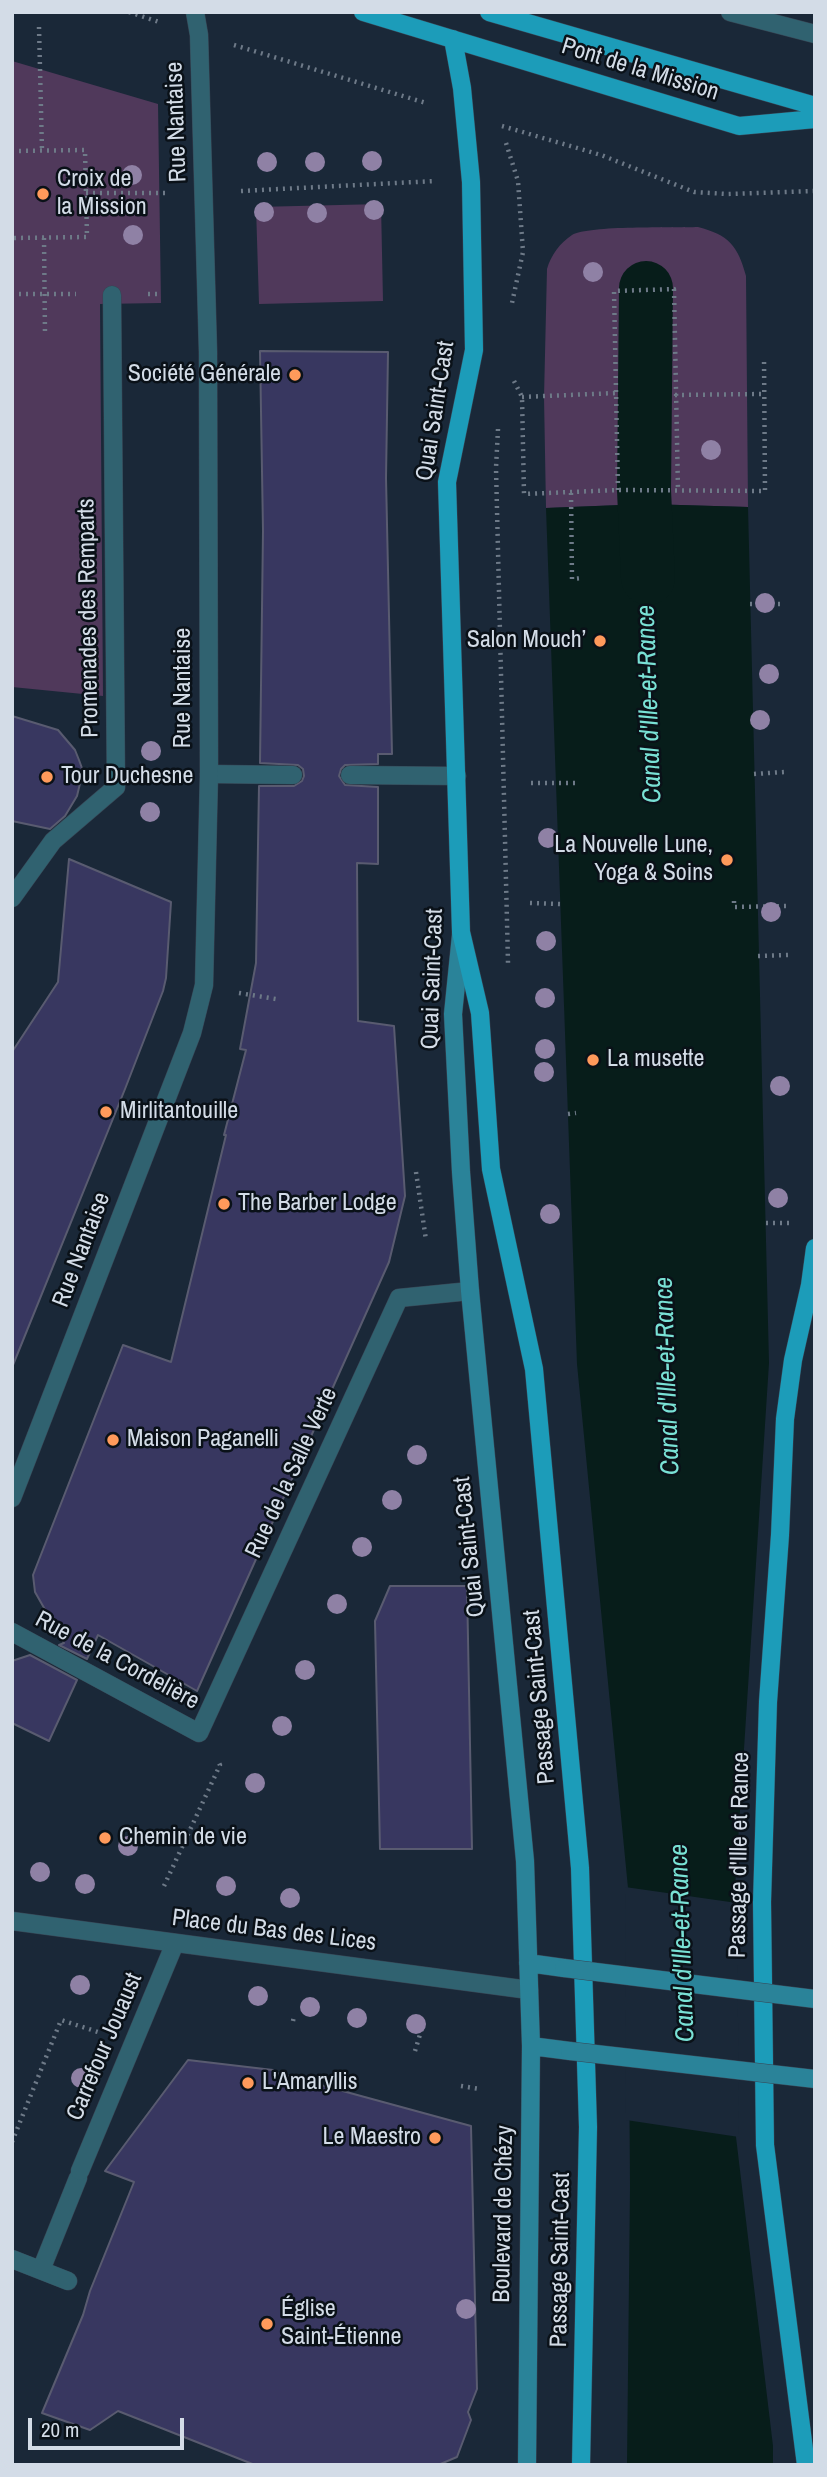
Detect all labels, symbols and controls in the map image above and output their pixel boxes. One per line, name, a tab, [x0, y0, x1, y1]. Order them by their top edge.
street label: Pont de la Mission	[558, 32, 722, 108]
street label: Rue Nantaise	[161, 61, 193, 183]
place label: Croix de la Mission	[57, 166, 147, 222]
marker: Croix de la Mission	[35, 186, 51, 202]
street label: Quai Saint-Cast	[411, 339, 461, 483]
place label: Société Générale	[128, 361, 281, 389]
marker: Société Générale	[287, 367, 303, 383]
street label: Promenades des Remparts	[73, 498, 105, 738]
water label: Canal d'Ille-et-Rance	[631, 604, 669, 804]
place label: Salon Mouch’	[467, 627, 586, 655]
street label: Rue Nantaise	[170, 628, 198, 748]
marker: Salon Mouch’	[592, 633, 608, 649]
place label: Tour Duchesne	[61, 763, 193, 791]
marker: Tour Duchesne	[39, 769, 55, 785]
place label: La Nouvelle Lune, Yoga & Soins	[554, 832, 713, 888]
marker: La Nouvelle Lune, Yoga & Soins	[719, 852, 735, 868]
street label: Quai Saint-Cast	[416, 908, 450, 1050]
place label: La musette	[607, 1046, 704, 1074]
marker: La musette	[585, 1052, 601, 1068]
place label: Mirlitantouille	[120, 1098, 238, 1126]
marker: Mirlitantouille	[98, 1104, 114, 1120]
street label: Rue Nantaise	[47, 1189, 117, 1311]
place label: The Barber Lodge	[238, 1190, 397, 1218]
marker: The Barber Lodge	[216, 1196, 232, 1212]
water label: Canal d'Ille-et-Rance	[649, 1276, 687, 1476]
street label: Rue de la Salle Verte	[240, 1383, 344, 1563]
place label: Maison Paganelli	[127, 1426, 279, 1454]
marker: Maison Paganelli	[105, 1432, 121, 1448]
street label: Quai Saint-Cast	[448, 1475, 492, 1619]
street label: Rue de la Cordelière	[30, 1606, 204, 1716]
street label: Passage Saint-Cast	[518, 1609, 562, 1785]
street label: Passage d'Ille et Rance	[724, 1752, 756, 1958]
place label: Chemin de vie	[119, 1824, 247, 1852]
marker: Chemin de vie	[97, 1830, 113, 1846]
water label: Canal d'Ille-et-Rance	[664, 1843, 702, 2043]
street label: Place du Bas des Lices	[170, 1904, 378, 1958]
street label: Carrefour Jouaust	[61, 1969, 149, 2125]
place label: L'Amaryllis	[262, 2069, 358, 2097]
marker: L'Amaryllis	[240, 2075, 256, 2091]
place label: Le Maestro	[323, 2124, 421, 2152]
street label: Boulevard de Chézy	[488, 2125, 520, 2303]
marker: Le Maestro	[427, 2130, 443, 2146]
street label: Passage Saint-Cast	[545, 2172, 577, 2348]
place label: Église Saint-Étienne	[281, 2296, 401, 2352]
marker: Église Saint-Étienne	[259, 2316, 275, 2332]
scale bar	[32, 2404, 187, 2448]
text: 20 m	[41, 2415, 79, 2444]

